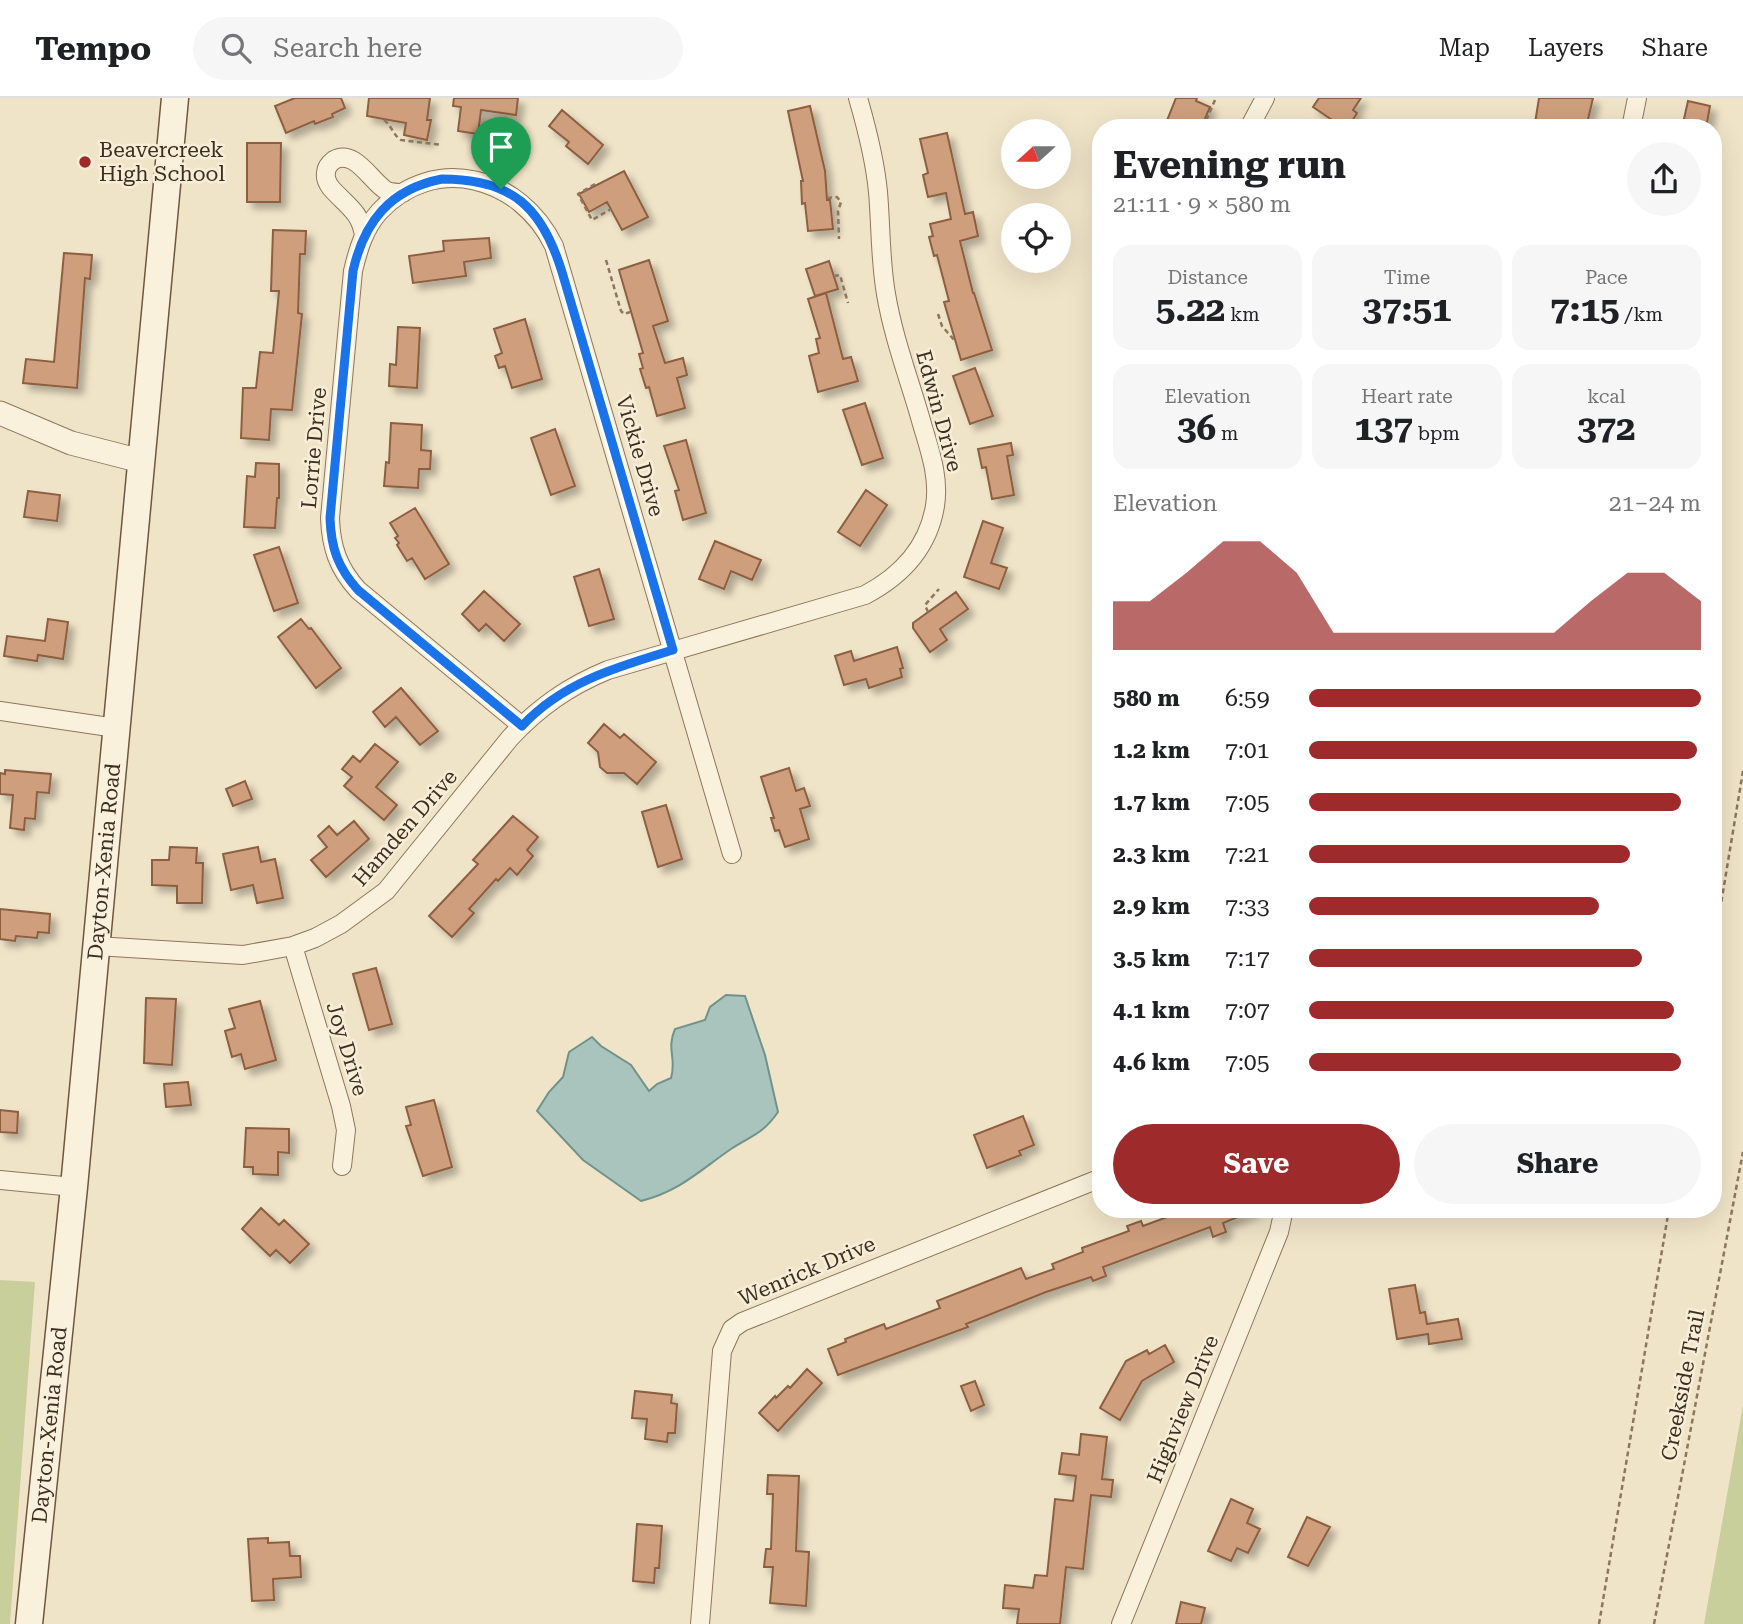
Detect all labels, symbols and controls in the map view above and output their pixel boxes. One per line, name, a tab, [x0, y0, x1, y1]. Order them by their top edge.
search box	[193, 17, 683, 80]
text: Tempo	[35, 29, 151, 68]
icon: search	[217, 29, 255, 67]
text: Search here	[273, 33, 422, 63]
text: Map	[1439, 34, 1490, 62]
text: Layers	[1528, 34, 1604, 62]
text: Share	[1642, 34, 1708, 62]
pin	[471, 117, 531, 189]
north arrow	[1001, 119, 1071, 189]
map controls	[1001, 119, 1071, 273]
icon: arrive	[482, 128, 520, 166]
place label: Beavercreek High School	[99, 138, 225, 186]
button: share	[1627, 142, 1701, 216]
text: Evening run	[1113, 143, 1346, 187]
marker: Beavercreek High School	[77, 154, 93, 170]
text: 21:11 · 9 × 580 m	[1113, 191, 1291, 218]
button: locate	[1001, 203, 1071, 273]
text: Distance	[1167, 266, 1248, 289]
text: Time	[1384, 266, 1430, 289]
text: Pace	[1585, 266, 1628, 289]
text: 5.22	[1156, 289, 1225, 330]
text: 37:51	[1362, 289, 1452, 330]
text: 7:15	[1550, 289, 1620, 330]
text: km	[1225, 303, 1260, 326]
text: /km	[1620, 303, 1663, 326]
street label: Edwin Drive	[911, 348, 967, 474]
text: Elevation	[1165, 385, 1251, 408]
text: Heart rate	[1361, 385, 1453, 408]
text: kcal	[1587, 385, 1625, 408]
street label: Lorrie Drive	[297, 386, 331, 510]
street label: Vickie Drive	[611, 393, 669, 519]
text: 36	[1177, 408, 1216, 449]
text: 137	[1354, 408, 1413, 449]
text: 372	[1577, 408, 1636, 449]
text: m	[1216, 422, 1238, 445]
text: bpm	[1413, 422, 1460, 445]
text: Elevation	[1113, 490, 1217, 517]
text: 21–24 m	[1609, 490, 1701, 517]
text: 580 m	[1113, 685, 1180, 712]
text: 6:59	[1225, 685, 1270, 712]
text: 1.2 km	[1113, 737, 1190, 764]
text: 7:01	[1225, 737, 1270, 764]
street label: Dayton-Xenia Road	[83, 762, 125, 961]
street label: Hamden Drive	[348, 765, 462, 891]
text: 1.7 km	[1113, 789, 1190, 816]
text: 7:05	[1225, 789, 1270, 816]
text: 2.3 km	[1113, 841, 1190, 868]
text: 7:21	[1225, 841, 1270, 868]
text: 2.9 km	[1113, 893, 1190, 920]
text: 7:33	[1225, 893, 1270, 920]
text: 3.5 km	[1113, 945, 1190, 972]
text: 7:17	[1225, 945, 1270, 972]
text: 4.1 km	[1113, 997, 1190, 1024]
text: 7:07	[1225, 997, 1270, 1024]
street label: Joy Drive	[321, 999, 373, 1099]
text: 4.6 km	[1113, 1049, 1190, 1076]
text: 7:05	[1225, 1049, 1270, 1076]
button: Save	[1113, 1124, 1400, 1204]
button: Share	[1414, 1124, 1701, 1204]
street label: Wenrick Drive	[735, 1231, 879, 1311]
street label: Creekside Trail	[1657, 1307, 1710, 1463]
street label: Dayton-Xenia Road	[27, 1325, 72, 1525]
street label: Highview Drive	[1142, 1332, 1224, 1486]

